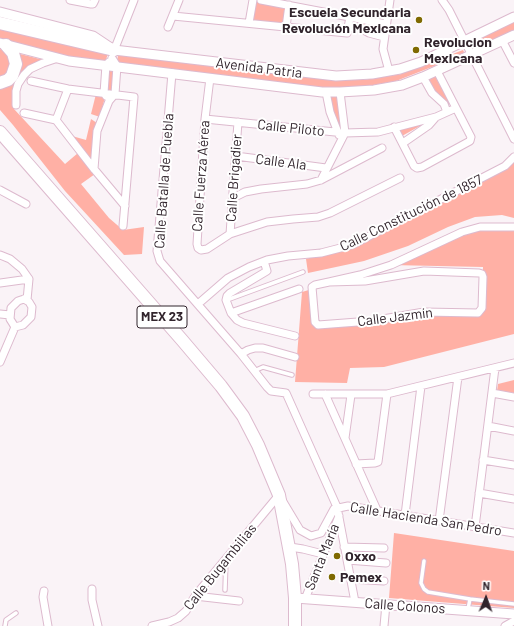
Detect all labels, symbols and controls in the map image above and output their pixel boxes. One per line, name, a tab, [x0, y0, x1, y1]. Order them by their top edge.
place label: Escuela Secundaria Revolución Mexicana	[282, 4, 411, 36]
marker: Escuela Secundaria Revolución Mexicana	[414, 15, 424, 25]
place label: Revolucion Mexicana	[424, 34, 492, 66]
marker: Revolucion Mexicana	[411, 45, 421, 55]
street label: Avenida Patria	[215, 54, 303, 82]
street label: Calle Batalla de Puebla	[151, 113, 177, 249]
street label: Calle Piloto	[257, 116, 325, 140]
street label: Calle Fuerza Aérea	[189, 120, 213, 232]
street label: Calle Brigadier	[223, 133, 245, 223]
street label: Calle Ala	[255, 151, 307, 173]
street label: Calle Constitución de 1857	[337, 171, 485, 255]
street label: Calle Jazmín	[356, 304, 434, 330]
road number: MEX 23	[137, 306, 187, 328]
street label: Calle Hacienda San Pedro	[349, 499, 503, 539]
street label: Calle Bugambilias	[180, 520, 260, 614]
street label: Santa María	[301, 521, 343, 593]
place label: Oxxo	[345, 548, 376, 564]
marker: Oxxo	[332, 551, 342, 561]
place label: Pemex	[340, 569, 382, 585]
marker: Pemex	[327, 572, 337, 582]
north arrow	[466, 578, 506, 618]
text: N	[483, 579, 490, 592]
street label: Calle Colonos	[364, 595, 446, 617]

